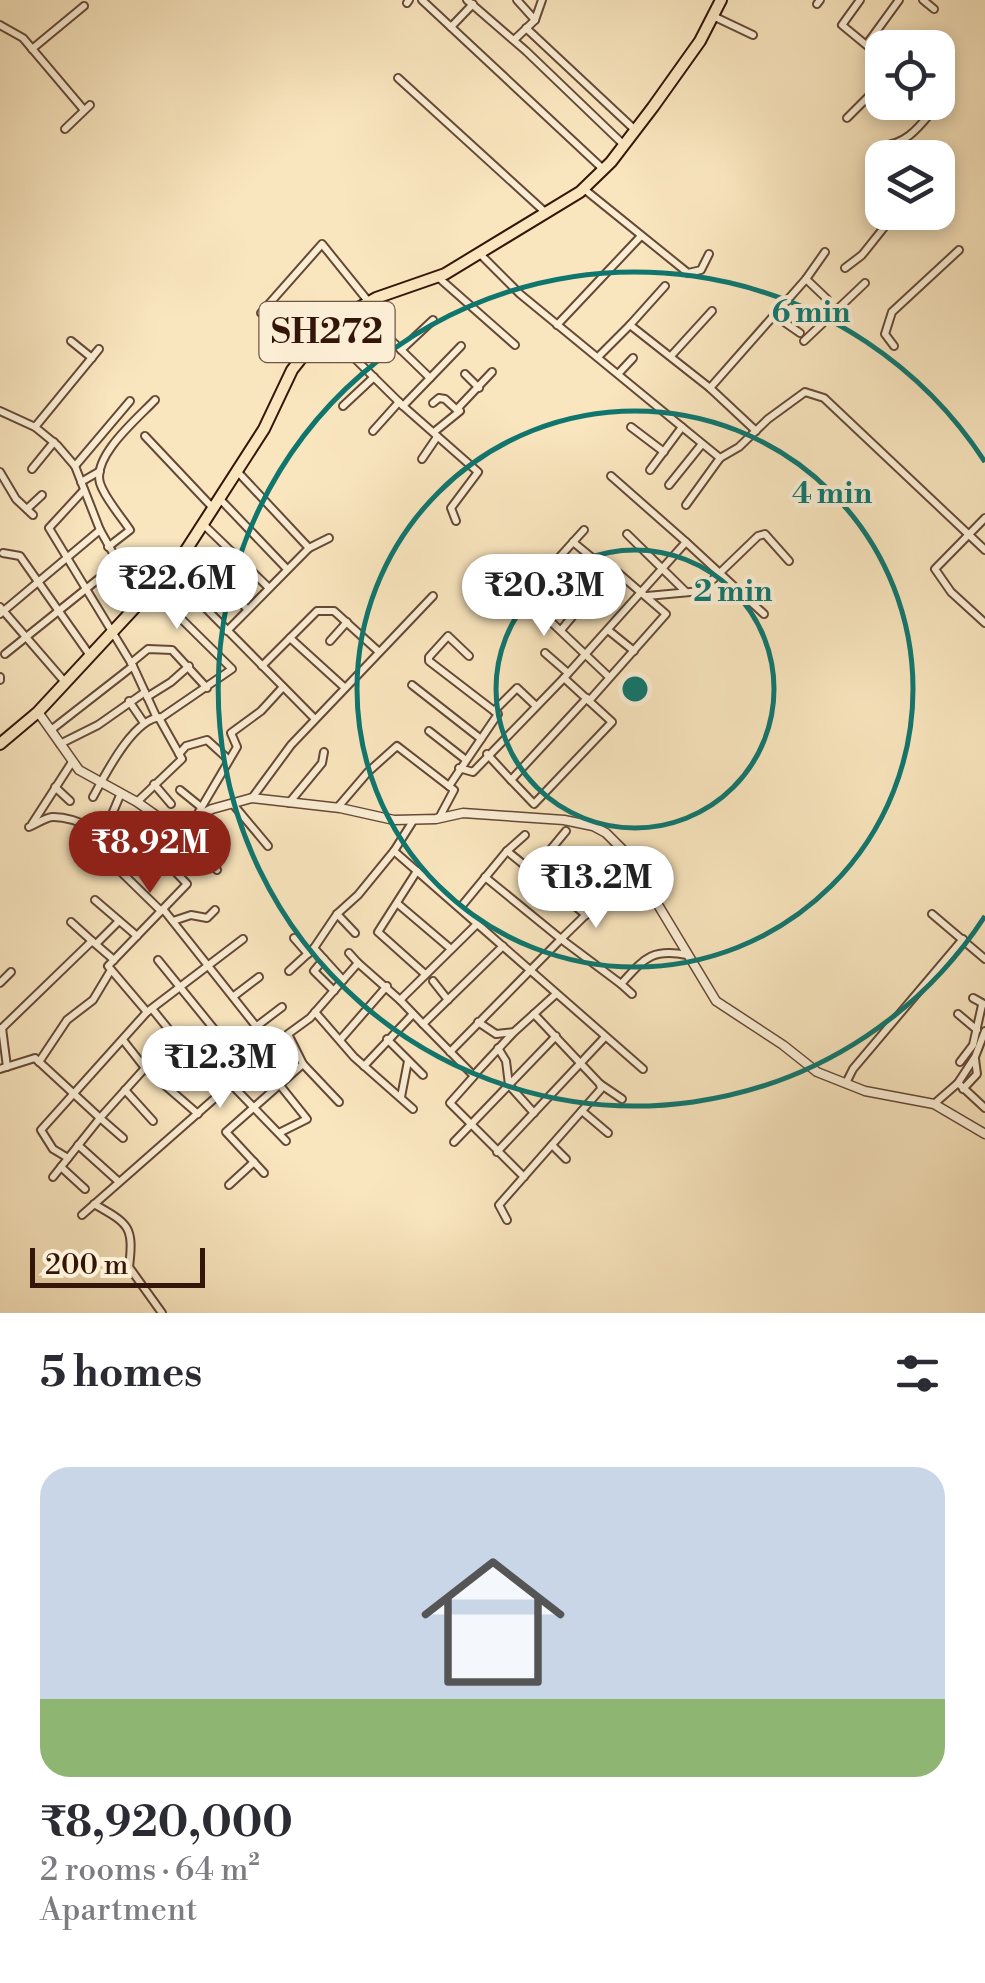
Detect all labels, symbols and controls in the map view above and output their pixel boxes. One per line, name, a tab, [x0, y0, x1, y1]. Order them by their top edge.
map controls	[865, 30, 955, 230]
button: locate	[865, 30, 955, 120]
button: layers	[865, 140, 955, 230]
text: 6 min	[772, 294, 851, 332]
road number: SH272	[260, 302, 394, 362]
text: 4 min	[792, 475, 873, 513]
pin: ₹22.6M	[96, 547, 258, 632]
pin: ₹20.3M	[463, 554, 625, 639]
text: ₹22.6M	[118, 559, 236, 599]
text: ₹20.3M	[484, 566, 604, 606]
text: 2 min	[694, 573, 773, 611]
centre of rings	[617, 671, 653, 707]
pin: ₹8.92M	[69, 811, 231, 896]
text: ₹8.92M	[91, 823, 209, 863]
pin: ₹13.2M	[515, 846, 677, 931]
text: ₹13.2M	[540, 858, 652, 898]
pin: ₹12.3M	[139, 1026, 301, 1111]
text: ₹12.3M	[163, 1038, 277, 1078]
scale bar	[30, 1243, 205, 1288]
text: 200 m	[45, 1248, 128, 1283]
icon: filters	[890, 1346, 945, 1401]
text: 5 homes	[40, 1347, 202, 1400]
icon: home	[403, 1532, 583, 1712]
text: ₹8,920,000	[40, 1797, 293, 1850]
text: 2 rooms · 64 m²	[40, 1850, 260, 1890]
text: Apartment	[40, 1890, 197, 1930]

